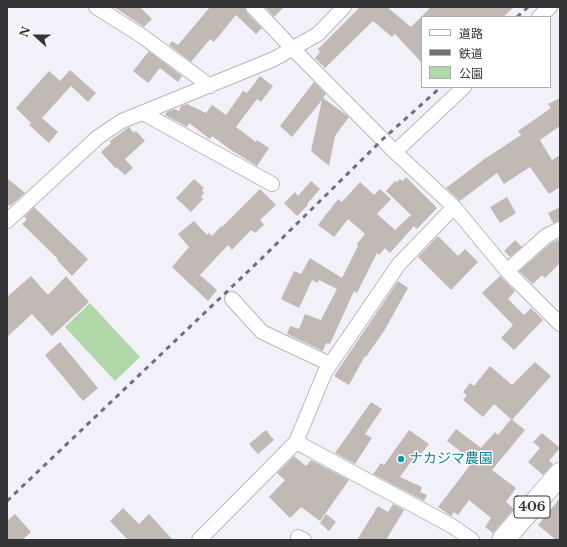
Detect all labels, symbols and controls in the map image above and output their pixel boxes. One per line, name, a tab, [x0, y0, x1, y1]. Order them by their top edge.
north arrow	[16, 16, 56, 56]
legend	[421, 16, 551, 88]
text: N	[16, 24, 33, 39]
text: 道路	[459, 26, 483, 41]
text: 鉄道	[459, 46, 483, 61]
text: 公園	[459, 66, 483, 81]
place label: ナカジマ農園	[409, 451, 493, 467]
marker: ナカジマ農園	[396, 454, 406, 464]
road number: 406	[514, 496, 550, 518]

